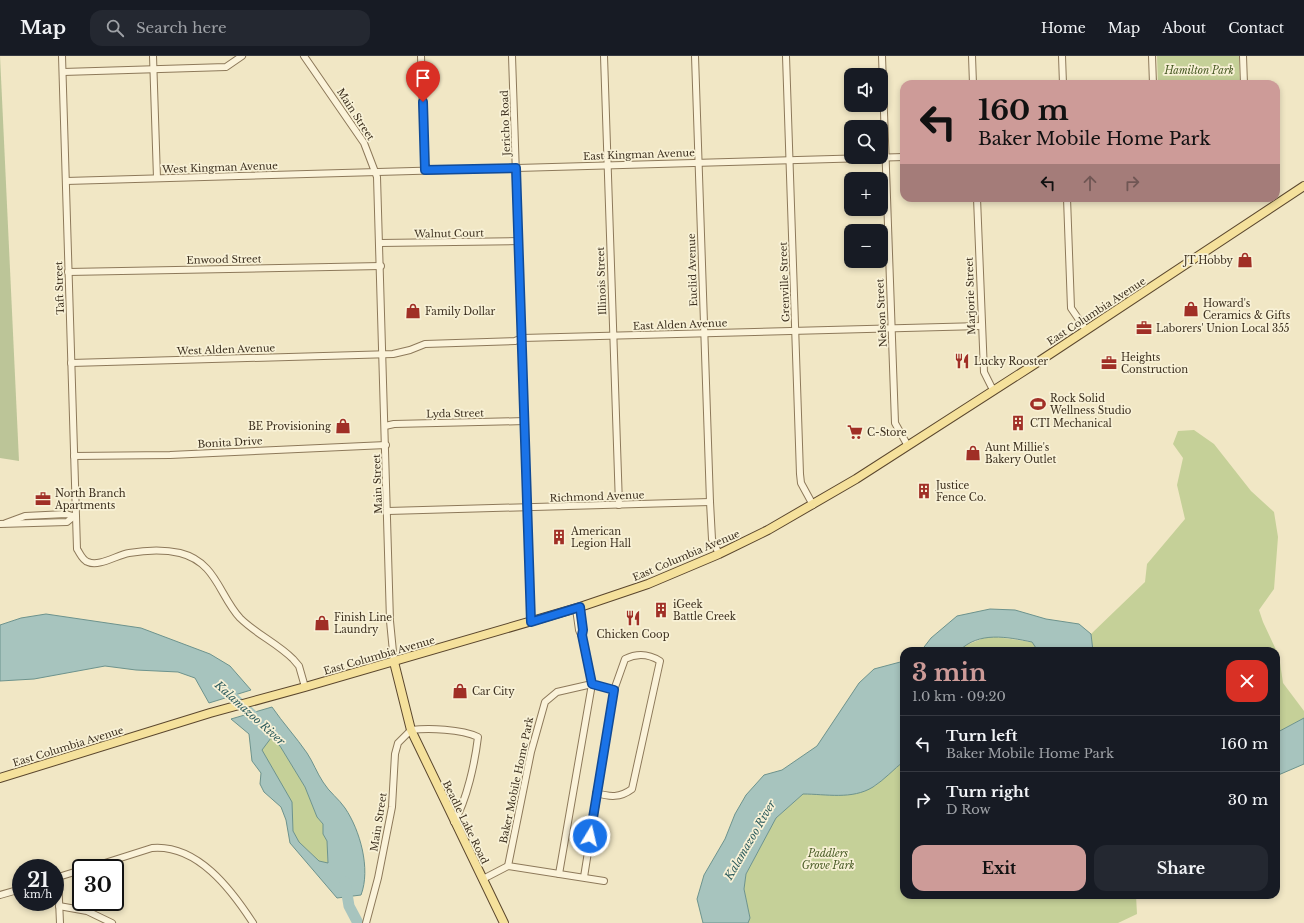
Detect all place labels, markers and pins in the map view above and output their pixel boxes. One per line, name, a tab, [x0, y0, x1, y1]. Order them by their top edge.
pin	[406, 61, 440, 102]
shop icon: JT Hobby	[1236, 251, 1254, 269]
place label: JT Hobby	[1182, 254, 1234, 267]
place label: Howard's Ceramics & Gifts	[1203, 297, 1291, 322]
shop icon: Howard's Ceramics & Gifts	[1182, 300, 1200, 318]
shop icon: Family Dollar	[404, 302, 422, 320]
place label: Family Dollar	[425, 305, 496, 318]
office icon: Laborers' Union Local 355	[1135, 319, 1153, 337]
place label: Laborers' Union Local 355	[1156, 322, 1290, 335]
place label: Heights Construction	[1121, 351, 1188, 376]
restaurant icon: Lucky Rooster	[953, 352, 971, 370]
office icon: Heights Construction	[1100, 354, 1118, 372]
place label: Lucky Rooster	[974, 355, 1048, 368]
place label: Rock Solid Wellness Studio	[1049, 392, 1132, 417]
sports icon: Rock Solid Wellness Studio	[1029, 395, 1047, 413]
building icon: CTI Mechanical	[1009, 414, 1027, 432]
shop icon: BE Provisioning	[334, 417, 352, 435]
place label: CTI Mechanical	[1030, 417, 1112, 430]
place label: BE Provisioning	[248, 420, 332, 433]
supermarket icon: C-Store	[846, 423, 864, 441]
place label: C-Store	[867, 426, 907, 439]
place label: Aunt Millie's Bakery Outlet	[984, 441, 1056, 466]
shop icon: Aunt Millie's Bakery Outlet	[964, 444, 982, 462]
place label: Justice Fence Co.	[934, 479, 986, 504]
building icon: Justice Fence Co.	[915, 482, 933, 500]
place label: North Branch Apartments	[54, 487, 126, 512]
office icon: North Branch Apartments	[34, 490, 52, 508]
place label: American Legion Hall	[570, 525, 631, 550]
building icon: American Legion Hall	[550, 528, 568, 546]
place label: iGeek Battle Creek	[673, 598, 737, 623]
building icon: iGeek Battle Creek	[652, 601, 670, 619]
restaurant icon: Chicken Coop	[624, 609, 642, 627]
place label: Finish Line Laundry	[334, 611, 392, 636]
shop icon: Finish Line Laundry	[313, 614, 331, 632]
place label: Chicken Coop	[597, 628, 670, 641]
shop icon: Car City	[451, 682, 469, 700]
place label: Car City	[472, 685, 515, 698]

